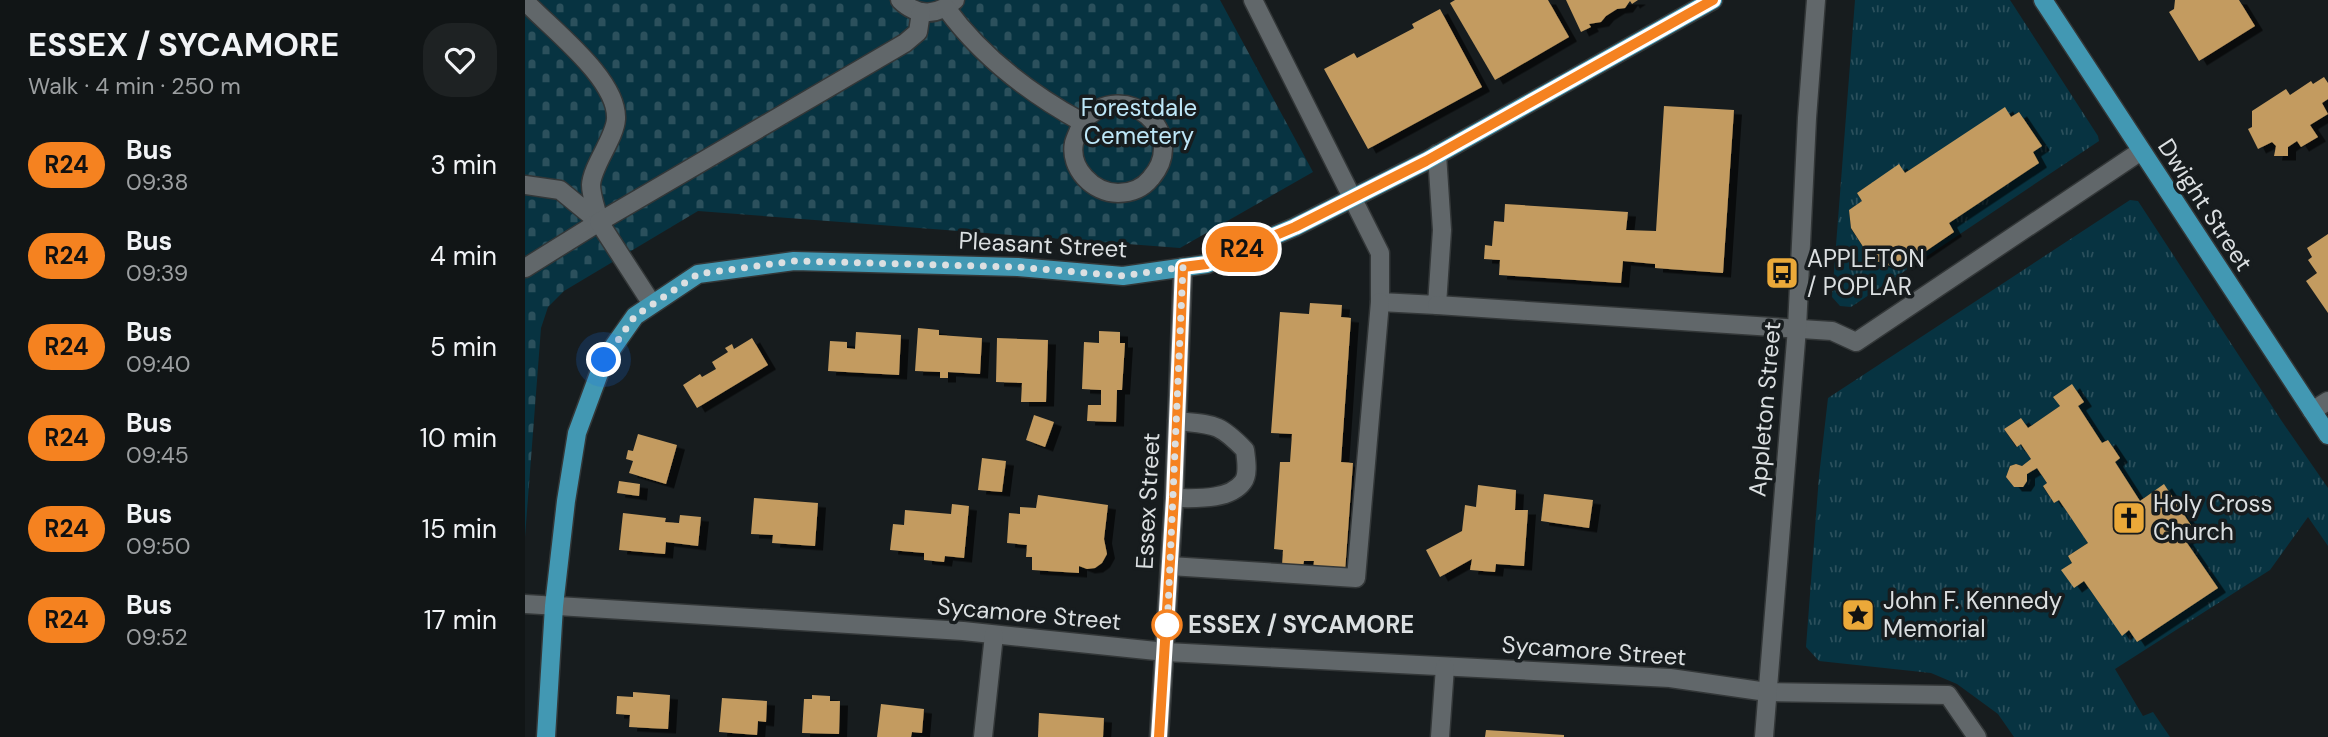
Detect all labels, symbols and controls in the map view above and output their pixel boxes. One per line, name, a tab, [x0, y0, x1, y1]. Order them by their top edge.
text: ESSEX / SYCAMORE	[28, 23, 339, 66]
button: heart	[423, 23, 497, 97]
text: Walk · 4 min · 250 m	[28, 71, 241, 101]
park label: Forestdale Cemetery	[1081, 92, 1197, 151]
text: Bus	[126, 133, 172, 167]
street label: Dwight Street	[2151, 133, 2260, 277]
text: 3 min	[430, 148, 497, 182]
text: R24	[44, 149, 89, 180]
text: 09:38	[126, 167, 188, 197]
text: Bus	[126, 224, 172, 258]
street label: Pleasant Street	[958, 225, 1128, 264]
line badge: R24	[1202, 226, 1282, 272]
text: R24	[1220, 233, 1264, 264]
text: 4 min	[430, 239, 497, 273]
text: R24	[44, 240, 89, 271]
place label: APPLETON / POPLAR	[1807, 243, 1925, 302]
bus stop icon: APPLETON / POPLAR	[1763, 254, 1801, 292]
text: 09:39	[126, 258, 188, 288]
text: Bus	[126, 315, 172, 349]
street label: Appleton Street	[1741, 320, 1788, 498]
text: 5 min	[430, 330, 497, 364]
text: R24	[44, 331, 89, 362]
your location	[586, 342, 621, 377]
text: 09:40	[126, 349, 191, 379]
text: Bus	[126, 406, 172, 440]
text: 10 min	[420, 421, 497, 455]
text: R24	[44, 422, 89, 453]
street label: Essex Street	[1128, 432, 1167, 570]
text: 09:45	[126, 440, 189, 470]
place label: Holy Cross Church	[2153, 488, 2273, 547]
text: Bus	[126, 497, 172, 531]
church icon: Holy Cross Church	[2110, 499, 2148, 537]
text: 15 min	[422, 512, 497, 546]
text: R24	[44, 513, 89, 544]
text: 09:50	[126, 531, 191, 561]
place label: John F. Kennedy Memorial	[1883, 585, 2062, 644]
text: Bus	[126, 588, 172, 622]
street label: Sycamore Street	[936, 590, 1123, 637]
place icon: John F. Kennedy Memorial	[1839, 596, 1877, 634]
text: 17 min	[424, 603, 497, 637]
text: R24	[44, 604, 89, 635]
place label: ESSEX / SYCAMORE	[1188, 609, 1414, 640]
marker: ESSEX / SYCAMORE	[1152, 610, 1182, 640]
text: 09:52	[126, 622, 188, 652]
street label: Sycamore Street	[1501, 629, 1687, 672]

